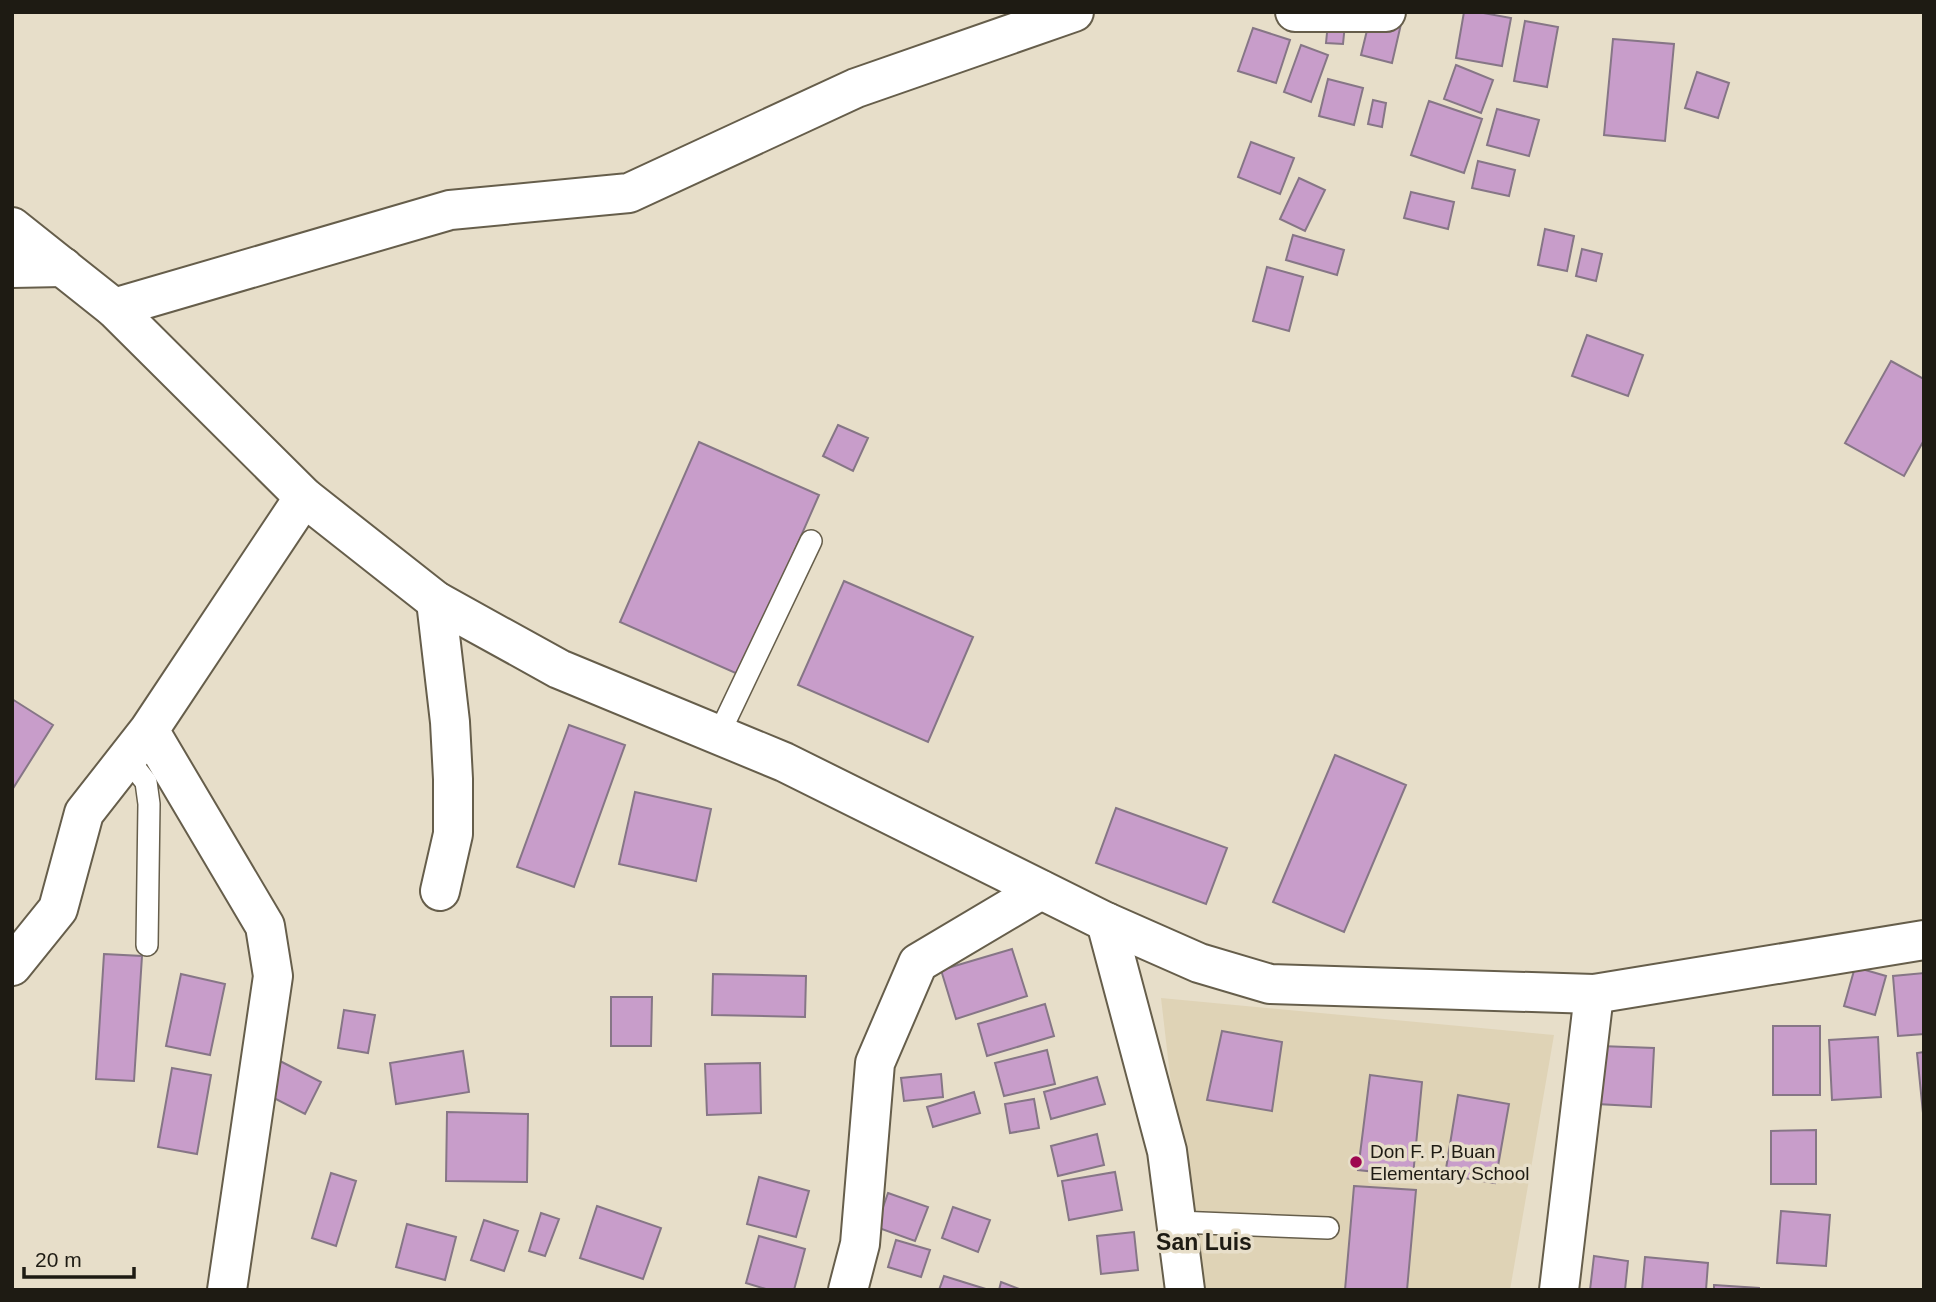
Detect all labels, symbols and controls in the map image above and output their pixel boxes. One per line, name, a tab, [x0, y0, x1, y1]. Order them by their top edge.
place label: Don F. P. Buan Elementary School	[1370, 1141, 1529, 1184]
marker: Don F. P. Buan Elementary School	[1348, 1154, 1364, 1170]
district label: San Luis	[1156, 1229, 1252, 1255]
scale bar	[24, 1236, 135, 1280]
text: 20 m	[35, 1248, 82, 1271]

